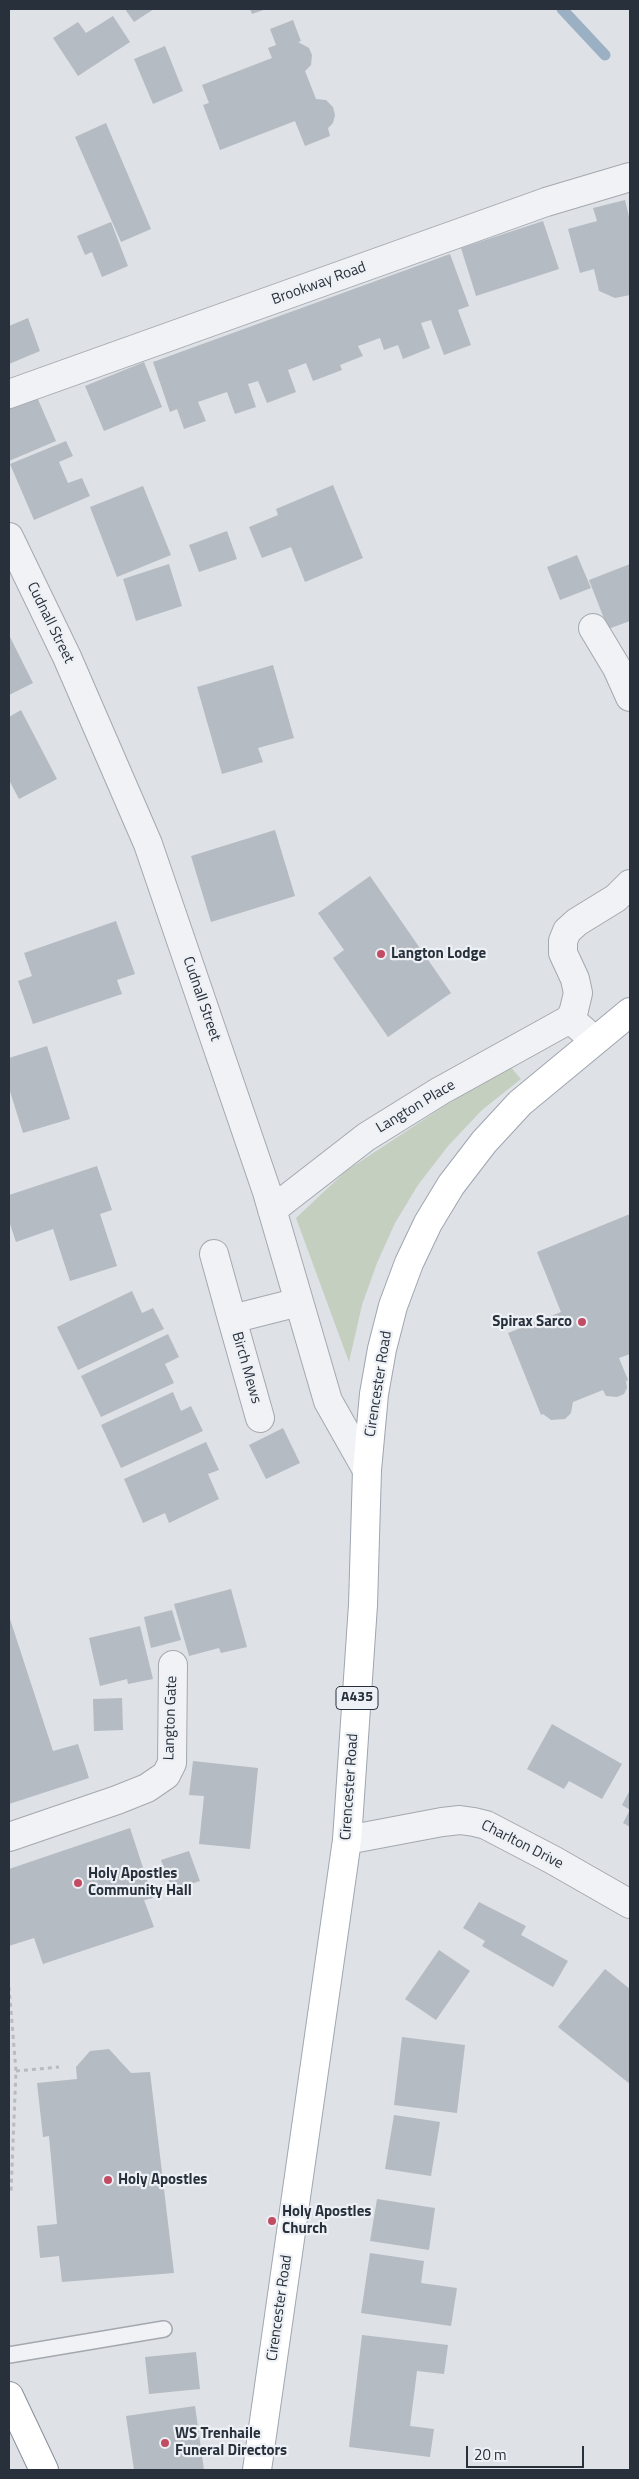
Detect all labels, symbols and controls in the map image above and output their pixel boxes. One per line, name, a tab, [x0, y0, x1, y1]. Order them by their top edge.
street label: Brookway Road	[269, 259, 369, 309]
street label: Cudnall Street	[23, 579, 77, 667]
place label: Langton Lodge	[391, 945, 486, 963]
marker: Langton Lodge	[375, 948, 387, 960]
street label: Cudnall Street	[178, 954, 224, 1044]
street label: Langton Place	[373, 1076, 459, 1138]
place label: Spirax Sarco	[492, 1313, 572, 1331]
marker: Spirax Sarco	[576, 1316, 588, 1328]
street label: Birch Mews	[227, 1330, 265, 1406]
street label: Cirencester Road	[362, 1330, 396, 1438]
street label: Langton Gate	[161, 1675, 181, 1761]
road number: A435	[336, 1686, 378, 1710]
street label: Cirencester Road	[337, 1733, 363, 1841]
street label: Charlton Drive	[478, 1817, 566, 1873]
place label: Holy Apostles Community Hall	[88, 1865, 192, 1900]
marker: Holy Apostles Community Hall	[72, 1877, 84, 1889]
place label: Holy Apostles	[118, 2171, 207, 2189]
marker: Holy Apostles	[102, 2174, 114, 2186]
place label: Holy Apostles Church	[282, 2203, 371, 2238]
marker: Holy Apostles Church	[266, 2215, 278, 2227]
street label: Cirencester Road	[264, 2254, 296, 2362]
place label: WS Trenhaile Funeral Directors	[175, 2425, 287, 2460]
scale bar	[469, 2436, 586, 2468]
marker: WS Trenhaile Funeral Directors	[159, 2437, 171, 2449]
text: 20 m	[474, 2443, 507, 2466]

